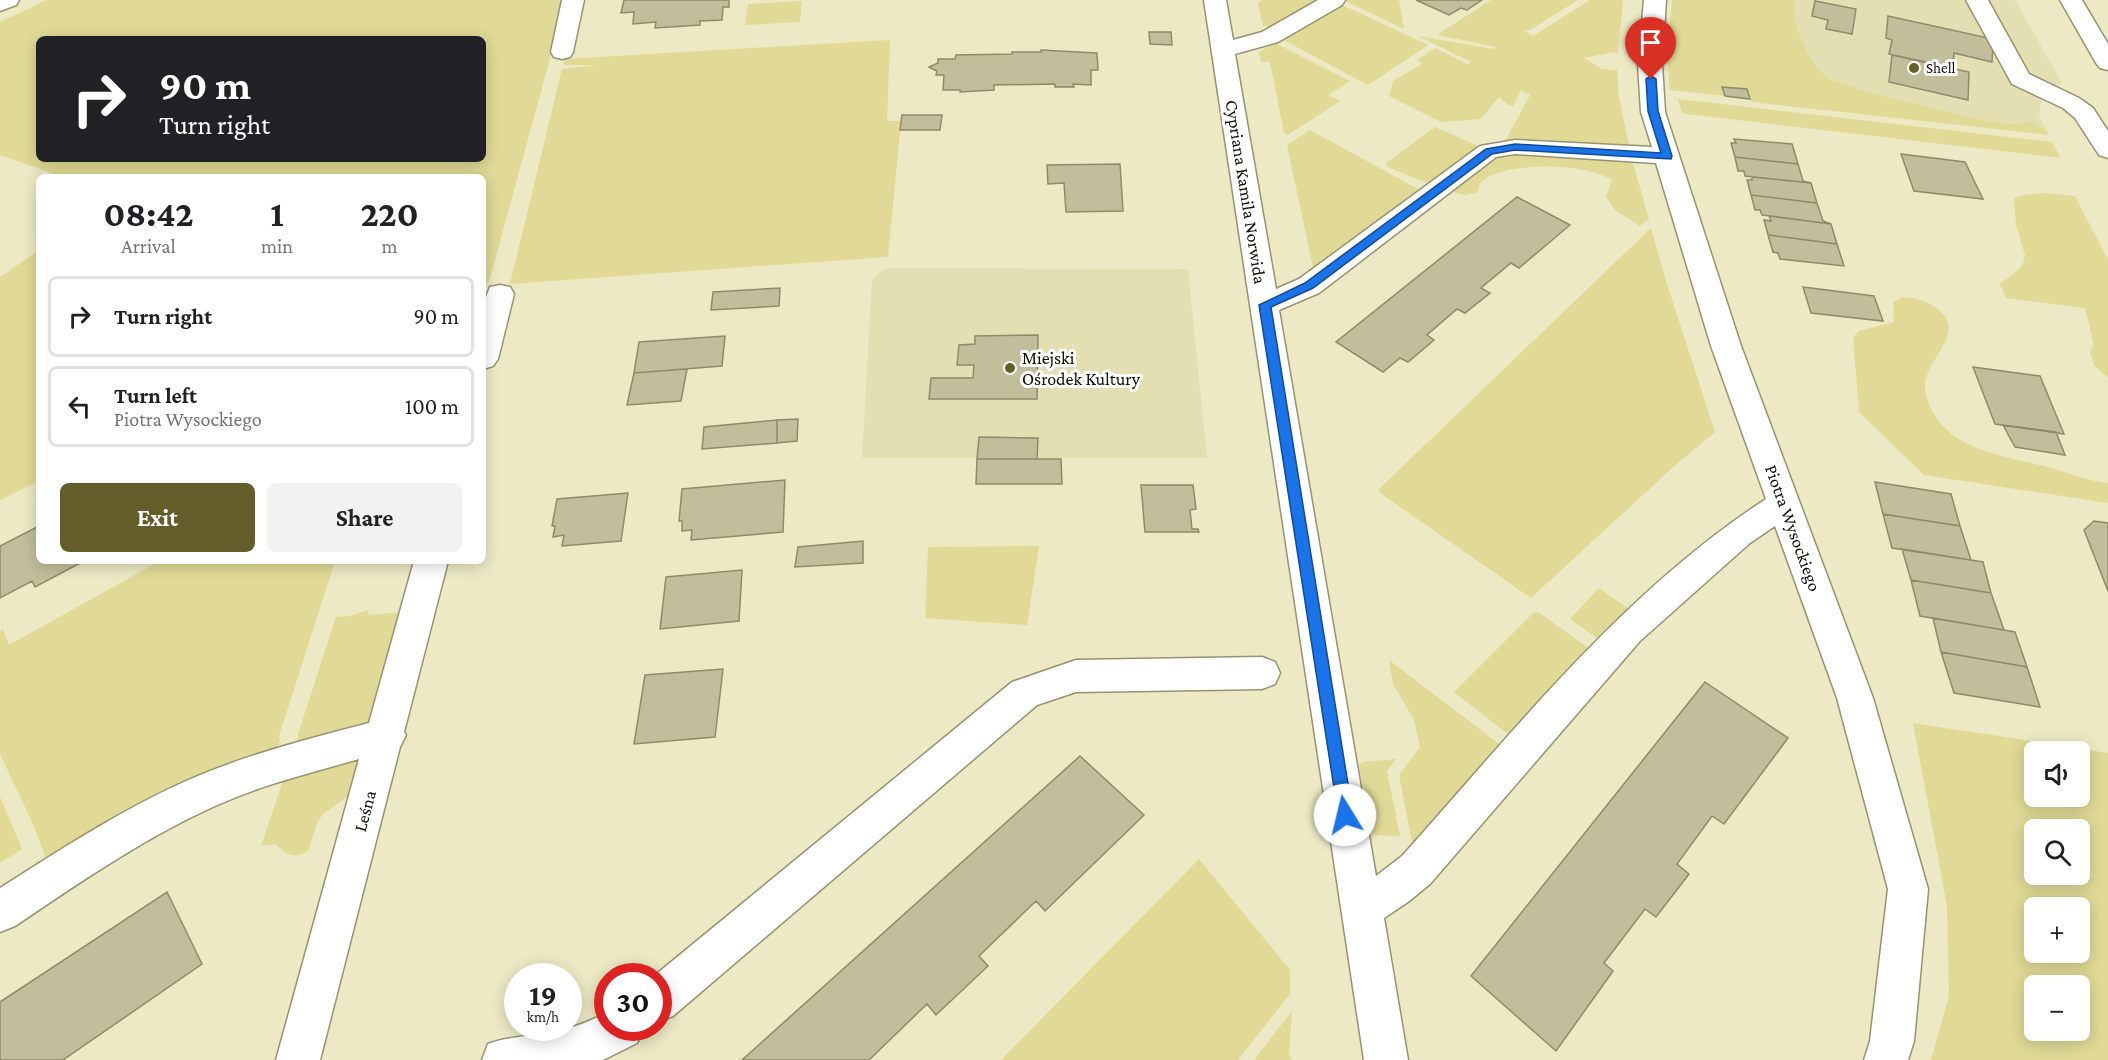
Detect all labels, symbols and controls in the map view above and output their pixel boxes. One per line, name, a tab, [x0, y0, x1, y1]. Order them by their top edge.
pin	[1625, 17, 1676, 79]
icon: arrive	[1634, 26, 1667, 59]
icon: right	[60, 60, 138, 138]
place label: Shell	[1926, 60, 1956, 76]
text: 90 m	[159, 61, 251, 108]
marker: Shell	[1907, 61, 1921, 75]
street label: Cypriana Kamila Norwida	[1222, 99, 1270, 285]
text: Turn right	[159, 110, 270, 140]
text: 08:42	[103, 194, 194, 234]
text: 1	[270, 194, 284, 234]
text: 220	[360, 194, 419, 234]
text: Arrival	[121, 235, 176, 257]
text: min	[261, 235, 293, 257]
text: m	[381, 235, 398, 257]
icon: right	[63, 300, 96, 333]
text: Turn right	[114, 304, 212, 329]
text: 90 m	[414, 304, 459, 329]
place label: Miejski Ośrodek Kultury	[1022, 348, 1141, 389]
marker: Miejski Ośrodek Kultury	[1003, 361, 1017, 375]
text: Turn left	[114, 383, 197, 408]
icon: left	[63, 390, 96, 423]
text: 100 m	[405, 394, 459, 419]
text: Piotra Wysockiego	[114, 408, 262, 430]
street label: Piotra Wysockiego	[1761, 462, 1825, 594]
button: Exit	[60, 483, 255, 552]
button: Share	[267, 483, 462, 552]
map controls	[2024, 741, 2090, 1041]
button: sound	[2024, 741, 2090, 807]
position arrow	[1313, 783, 1377, 847]
street label: Leśna	[350, 788, 380, 834]
button: search	[2024, 819, 2090, 885]
button: +	[2024, 897, 2090, 963]
speed limit sign: 30	[594, 963, 672, 1041]
button: −	[2024, 975, 2090, 1041]
text: 19	[529, 978, 557, 1011]
text: km/h	[527, 1009, 559, 1025]

